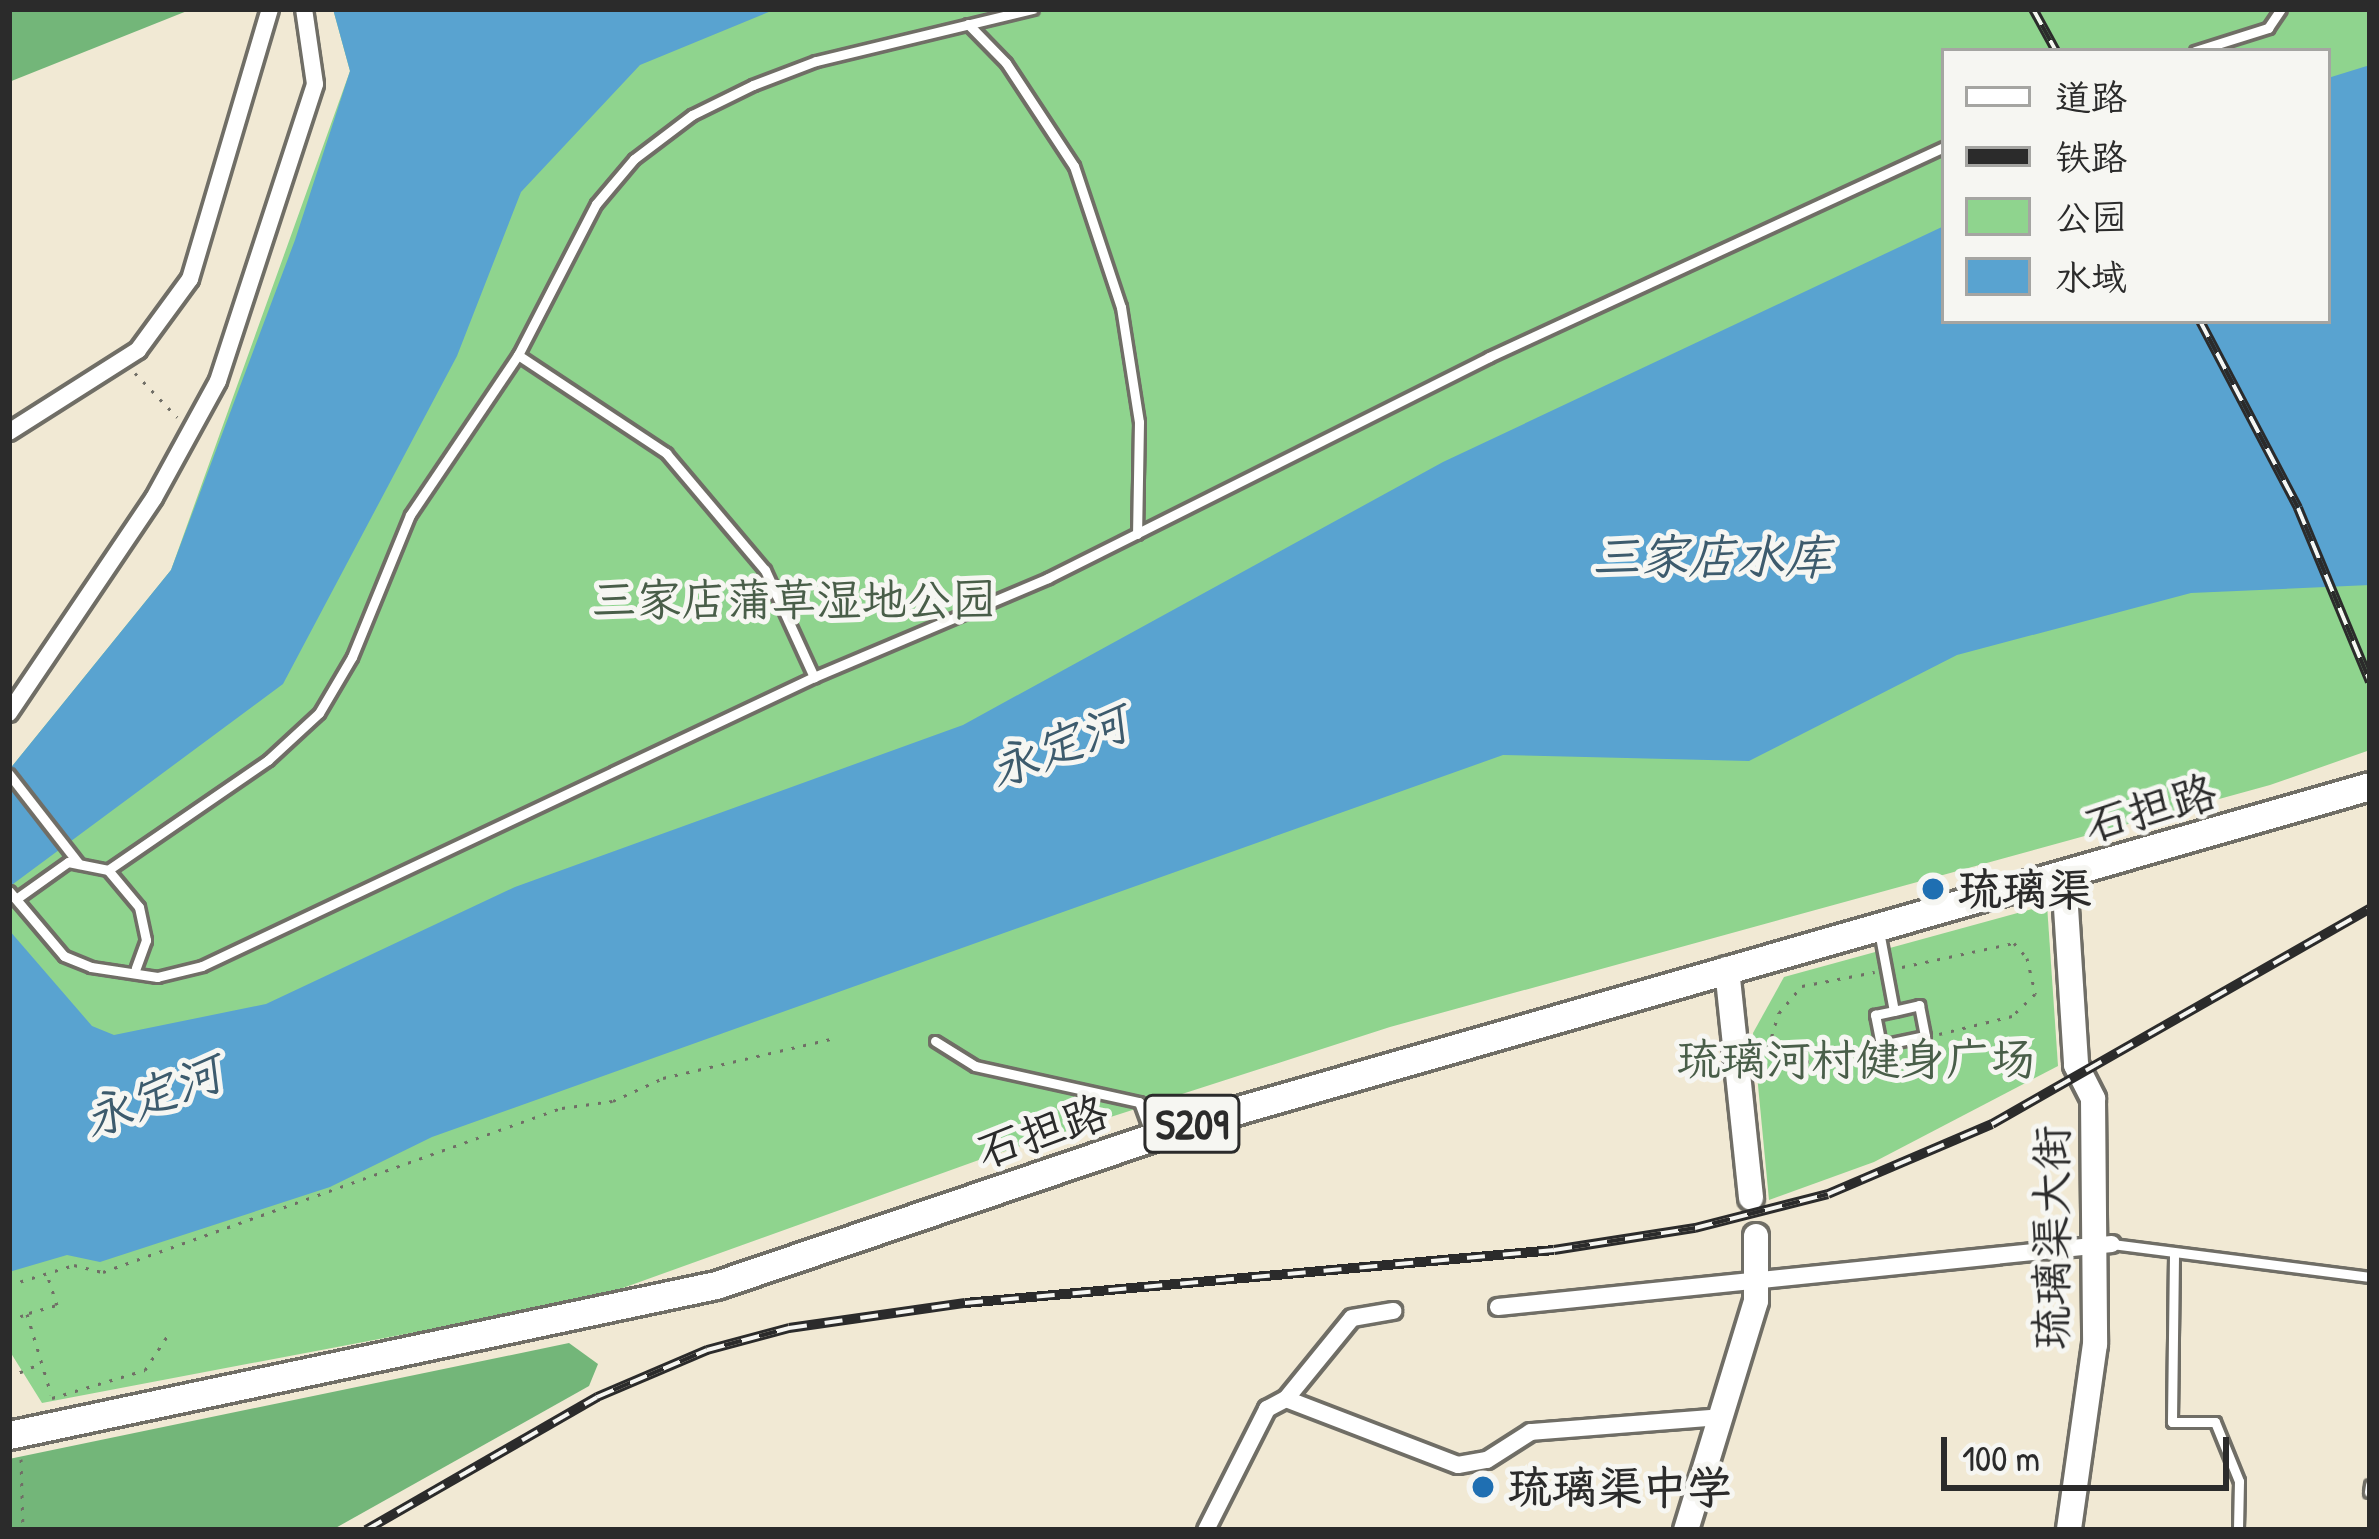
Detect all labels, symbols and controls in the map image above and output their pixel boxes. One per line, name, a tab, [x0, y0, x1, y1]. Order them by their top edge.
legend	[1941, 48, 2331, 324]
text: 道路	[2055, 72, 2127, 121]
text: 铁路	[2055, 132, 2127, 181]
text: 公园	[2055, 192, 2127, 241]
text: 水域	[2055, 252, 2127, 301]
water label: 三家店水库	[1592, 527, 1832, 585]
park label: 三家店蒲草湿地公园	[592, 572, 996, 626]
water label: 永定河	[980, 692, 1136, 798]
street label: 石担路	[2078, 763, 2222, 853]
place label: 琉璃渠	[1957, 862, 2092, 916]
marker: 琉璃渠	[1920, 876, 1946, 902]
park label: 琉璃河村健身广场	[1676, 1032, 2036, 1086]
water label: 永定河	[74, 1042, 230, 1148]
street label: 石担路	[969, 1083, 1115, 1179]
road number: S209	[1141, 1088, 1243, 1160]
street label: 琉璃渠大街	[2024, 1126, 2078, 1350]
scale bar	[1947, 1413, 2235, 1487]
text: 100 m	[1962, 1433, 2040, 1482]
place label: 琉璃渠中学	[1507, 1460, 1732, 1514]
marker: 琉璃渠中学	[1470, 1474, 1496, 1500]

